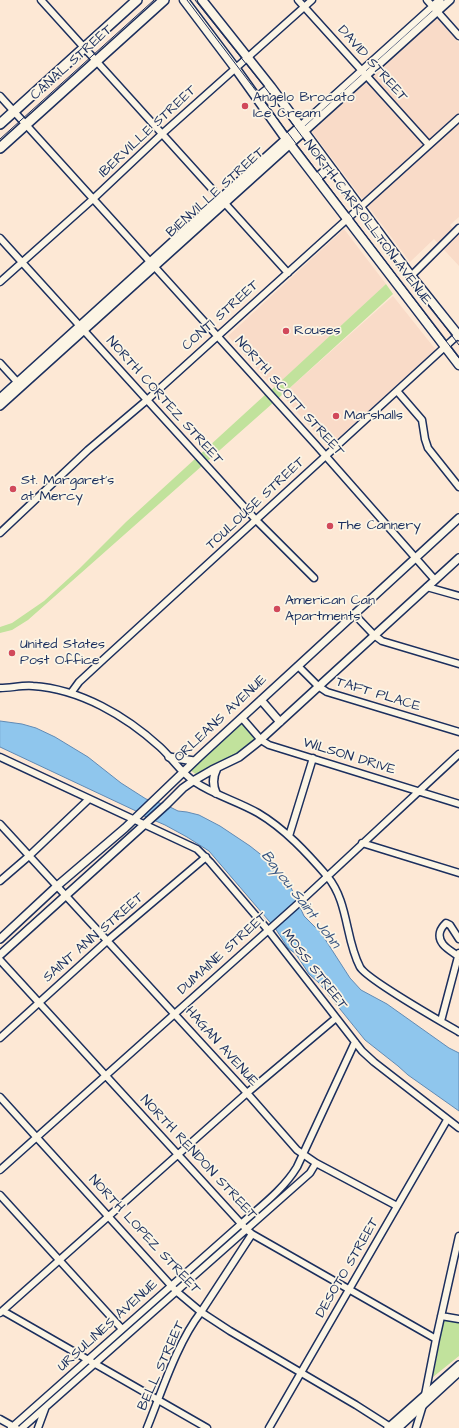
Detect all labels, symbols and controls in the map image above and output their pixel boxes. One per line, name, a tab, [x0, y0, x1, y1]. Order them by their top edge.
street label: CANAL STREET	[27, 22, 117, 104]
street label: DAVID STREET	[333, 22, 411, 106]
street label: IBERVILLE STREET	[96, 82, 200, 182]
place label: Angelo Brocato Ice Cream	[253, 90, 355, 122]
marker: Angelo Brocato Ice Cream	[240, 101, 250, 111]
street label: NORTH CARROLLTON AVENUE	[300, 137, 434, 309]
street label: BIENVILLE STREET	[163, 145, 269, 241]
street label: CONTI STREET	[179, 277, 263, 355]
place label: Rouses	[294, 323, 341, 339]
marker: Rouses	[281, 326, 291, 336]
street label: NORTH CORTEZ STREET	[102, 333, 226, 469]
street label: NORTH SCOTT STREET	[231, 334, 347, 460]
place label: Marshalls	[344, 408, 403, 424]
marker: Marshalls	[331, 411, 341, 421]
street label: TOULOUSE STREET	[203, 454, 309, 554]
place label: St. Margaret's at Mercy	[21, 473, 114, 506]
marker: St. Margaret's at Mercy	[8, 484, 18, 494]
place label: The Cannery	[338, 518, 421, 534]
marker: The Cannery	[325, 521, 335, 531]
place label: American Can Apartments	[285, 593, 375, 626]
marker: American Can Apartments	[272, 604, 282, 614]
place label: United States Post Office	[20, 637, 105, 670]
marker: United States Post Office	[7, 648, 17, 658]
street label: ORLEANS AVENUE	[171, 672, 271, 766]
street label: TAFT PLACE	[334, 674, 422, 716]
street label: WILSON DRIVE	[301, 735, 397, 779]
water label: Bayou Saint John	[256, 848, 344, 952]
street label: SAINT ANN STREET	[40, 890, 148, 986]
street label: DUMAINE STREET	[175, 909, 271, 999]
street label: MOSS STREET	[277, 926, 351, 1014]
street label: HAGAN AVENUE	[181, 1004, 261, 1090]
street label: NORTH RENDON STREET	[136, 1092, 260, 1224]
street label: NORTH LOPEZ STREET	[84, 1172, 204, 1298]
street label: DESOTO STREET	[313, 1215, 383, 1321]
street label: URSULINES AVENUE	[54, 1277, 162, 1375]
street label: BELL STREET	[135, 1319, 189, 1413]

